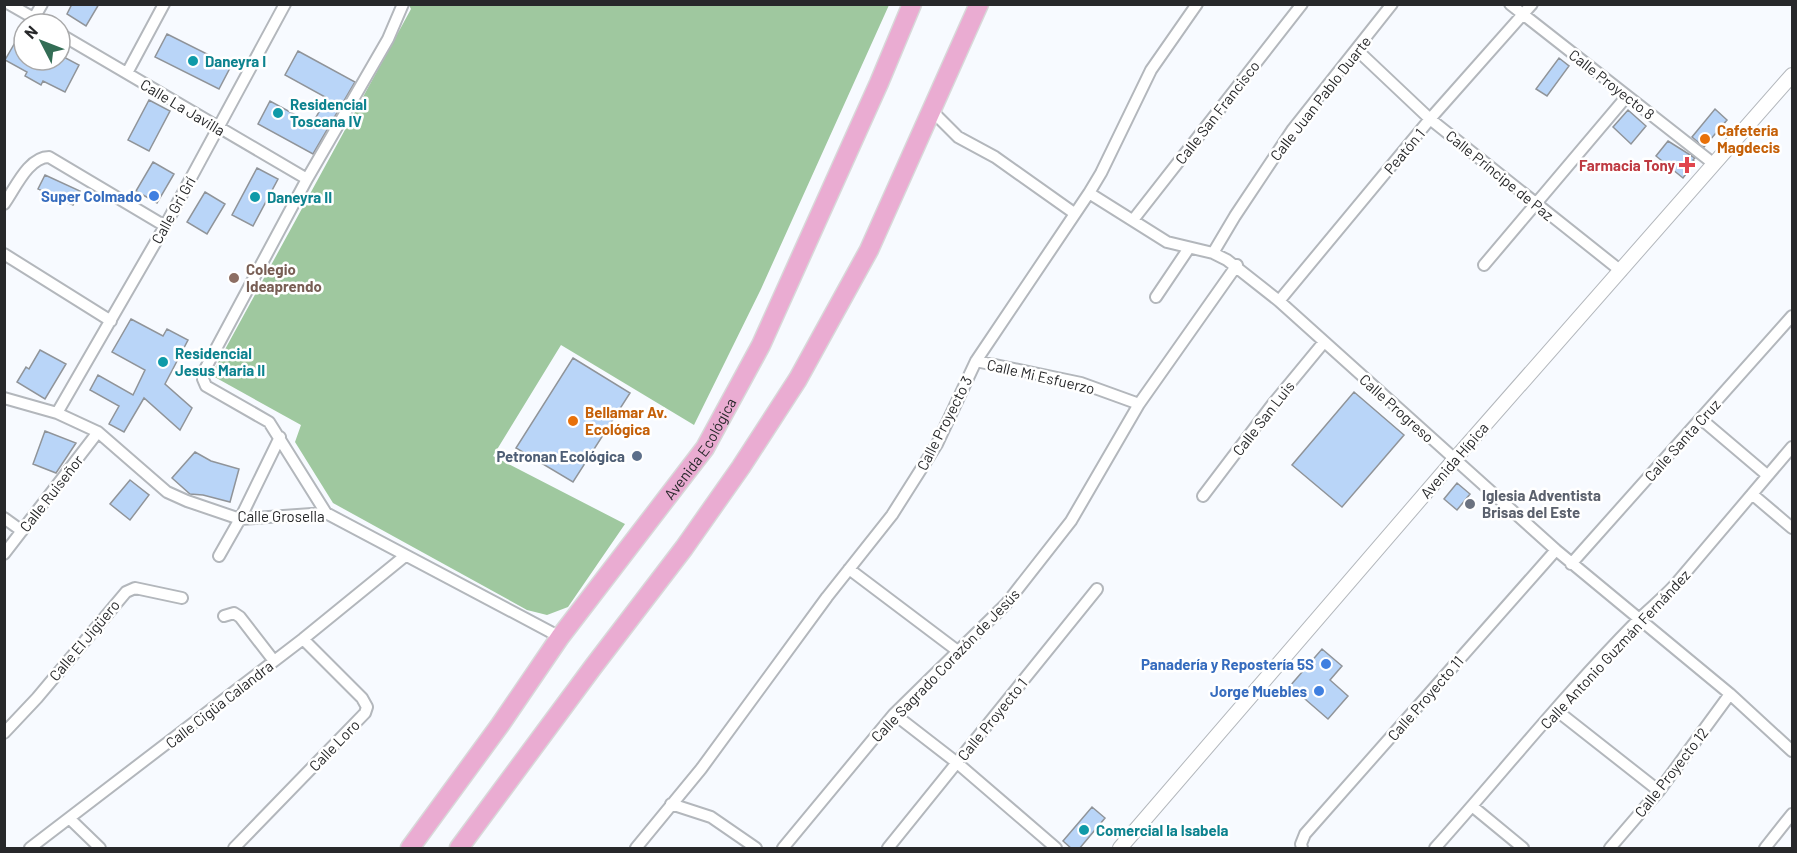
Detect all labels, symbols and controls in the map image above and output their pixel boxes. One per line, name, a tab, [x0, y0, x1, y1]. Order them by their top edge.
north arrow	[12, 12, 72, 72]
text: N	[20, 21, 41, 42]
street label: Calle Juan Pablo Duarte	[1266, 32, 1374, 164]
street label: Calle Proyecto 8	[1566, 45, 1658, 123]
place label: Daneyra I	[205, 52, 266, 70]
marker: Daneyra I	[186, 54, 200, 68]
street label: Calle San Francisco	[1171, 57, 1263, 167]
street label: Calle La Javilla	[137, 75, 229, 139]
place label: Residencial Toscana IV	[290, 95, 367, 130]
marker: Residencial Toscana IV	[271, 106, 285, 120]
place label: Cafeteria Magdecis	[1717, 121, 1781, 156]
street label: Peatón 1	[1380, 125, 1428, 177]
street label: Calle Príncipe de Paz	[1443, 126, 1558, 224]
marker: Cafeteria Magdecis	[1698, 132, 1712, 146]
place label: Farmacia Tony	[1579, 156, 1675, 174]
marker: Farmacia Tony	[1680, 158, 1694, 172]
street label: Calle Gri Grí	[147, 173, 199, 247]
place label: Super Colmado	[41, 187, 142, 205]
place label: Daneyra II	[267, 188, 332, 206]
marker: Super Colmado	[147, 189, 161, 203]
marker: Daneyra II	[248, 190, 262, 204]
place label: Colegio Ideaprendo	[246, 260, 322, 295]
marker: Colegio Ideaprendo	[227, 271, 241, 285]
place label: Residencial Jesus Maria II	[175, 344, 265, 379]
marker: Residencial Jesus Maria II	[156, 355, 170, 369]
street label: Calle Mi Esfuerzo	[985, 355, 1097, 397]
street label: Calle Progreso	[1356, 370, 1438, 446]
street label: Calle Proyecto 3	[913, 373, 975, 473]
street label: Calle San Luis	[1228, 377, 1298, 459]
street label: Avenida Ecológica	[660, 395, 740, 503]
street label: Calle Santa Cruz	[1640, 395, 1724, 485]
place label: Bellamar Av. Ecológica	[585, 403, 668, 438]
marker: Bellamar Av. Ecológica	[566, 414, 580, 428]
street label: Avenida Hípica	[1416, 418, 1492, 502]
place label: Petronan Ecológica	[496, 447, 625, 465]
marker: Petronan Ecológica	[630, 449, 644, 463]
street label: Calle Ruiseñor	[15, 451, 87, 535]
place label: Iglesia Adventista Brisas del Este	[1482, 486, 1601, 521]
marker: Iglesia Adventista Brisas del Este	[1463, 497, 1477, 511]
street label: Calle Grosella	[237, 507, 325, 525]
street label: Calle Antonio Guzmán Fernández	[1536, 565, 1694, 732]
street label: Calle Sagrado Corazón de Jesús	[867, 585, 1023, 745]
street label: Calle El Jigüero	[45, 596, 123, 684]
street label: Calle Proyecto 11	[1383, 652, 1467, 744]
place label: Panadería y Repostería 5S	[1141, 655, 1314, 673]
street label: Calle Cigüa Calandra	[162, 656, 276, 752]
marker: Panadería y Repostería 5S	[1319, 657, 1333, 671]
street label: Calle Proyecto 1	[953, 674, 1031, 764]
place label: Jorge Muebles	[1210, 682, 1307, 700]
marker: Jorge Muebles	[1312, 684, 1326, 698]
street label: Calle Loro	[305, 715, 363, 775]
street label: Calle Proyecto 12	[1630, 724, 1712, 820]
place label: Comercial la Isabela	[1096, 821, 1228, 839]
marker: Comercial la Isabela	[1077, 823, 1091, 837]

